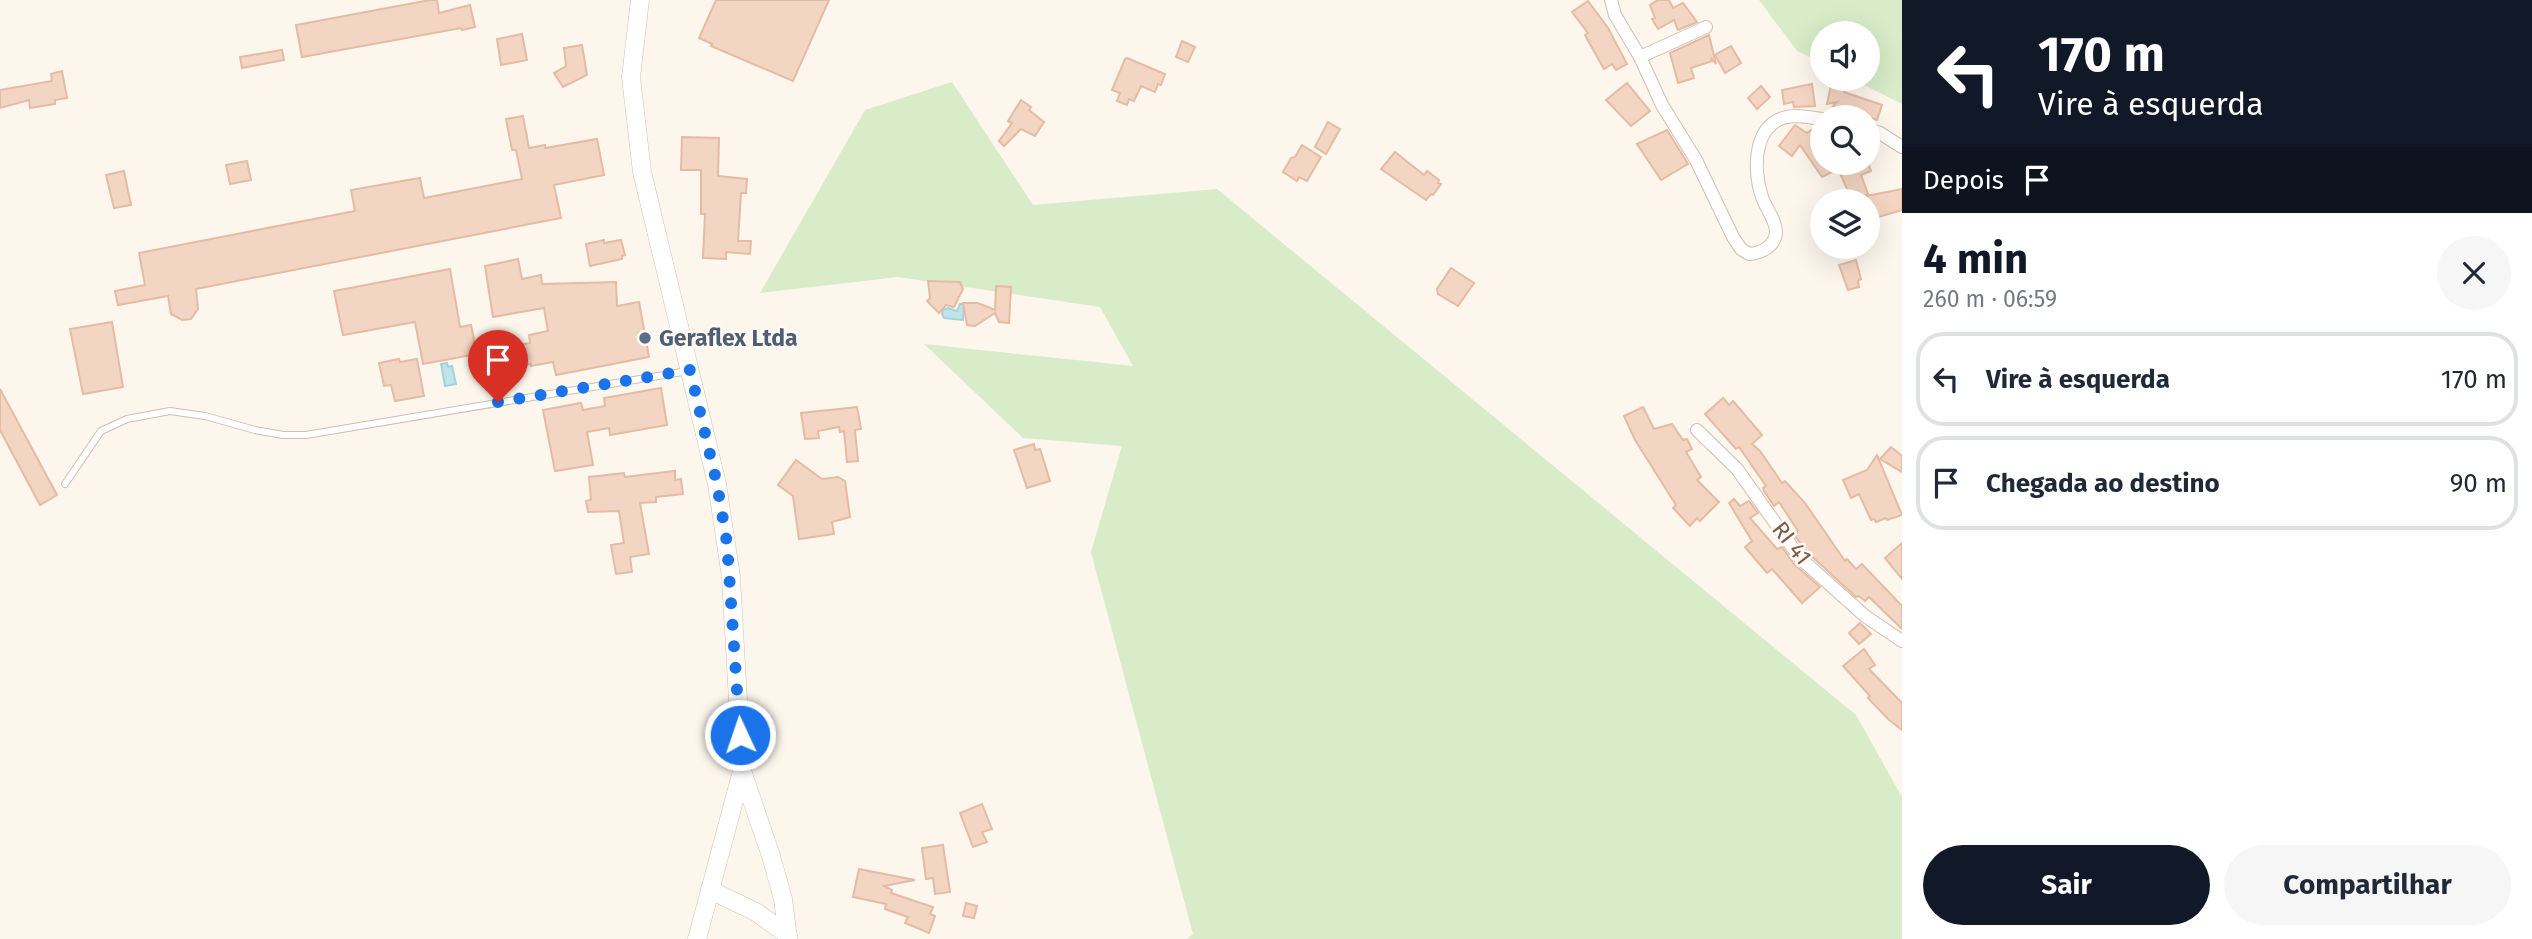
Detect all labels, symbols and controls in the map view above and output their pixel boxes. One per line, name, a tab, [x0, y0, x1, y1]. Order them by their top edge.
map controls	[1810, 21, 1880, 259]
button: sound	[1810, 21, 1880, 91]
text: 170 m	[2038, 25, 2165, 84]
icon: left	[1923, 28, 2014, 119]
text: Vire à esquerda	[2038, 85, 2264, 123]
button: search	[1810, 105, 1880, 175]
icon: arrive	[2018, 161, 2056, 199]
text: Depois	[1923, 165, 2004, 196]
button: layers	[1810, 189, 1880, 259]
text: 4 min	[1923, 234, 2028, 284]
button: close	[2437, 236, 2511, 310]
text: 260 m · 06:59	[1923, 285, 2057, 313]
place label: Geraflex Ltda	[659, 324, 798, 352]
pin	[468, 330, 528, 402]
marker: Geraflex Ltda	[637, 330, 653, 346]
icon: arrive	[479, 341, 517, 379]
icon: left	[1927, 360, 1965, 398]
text: Vire à esquerda	[1986, 364, 2170, 395]
text: 170 m	[2441, 364, 2507, 395]
icon: arrive	[1927, 464, 1965, 502]
text: Chegada ao destino	[1986, 468, 2220, 499]
text: 90 m	[2450, 468, 2507, 499]
street label: RI 41	[1766, 516, 1818, 570]
position arrow	[703, 698, 777, 772]
button: Sair	[1923, 845, 2210, 925]
button: Compartilhar	[2224, 845, 2511, 925]

